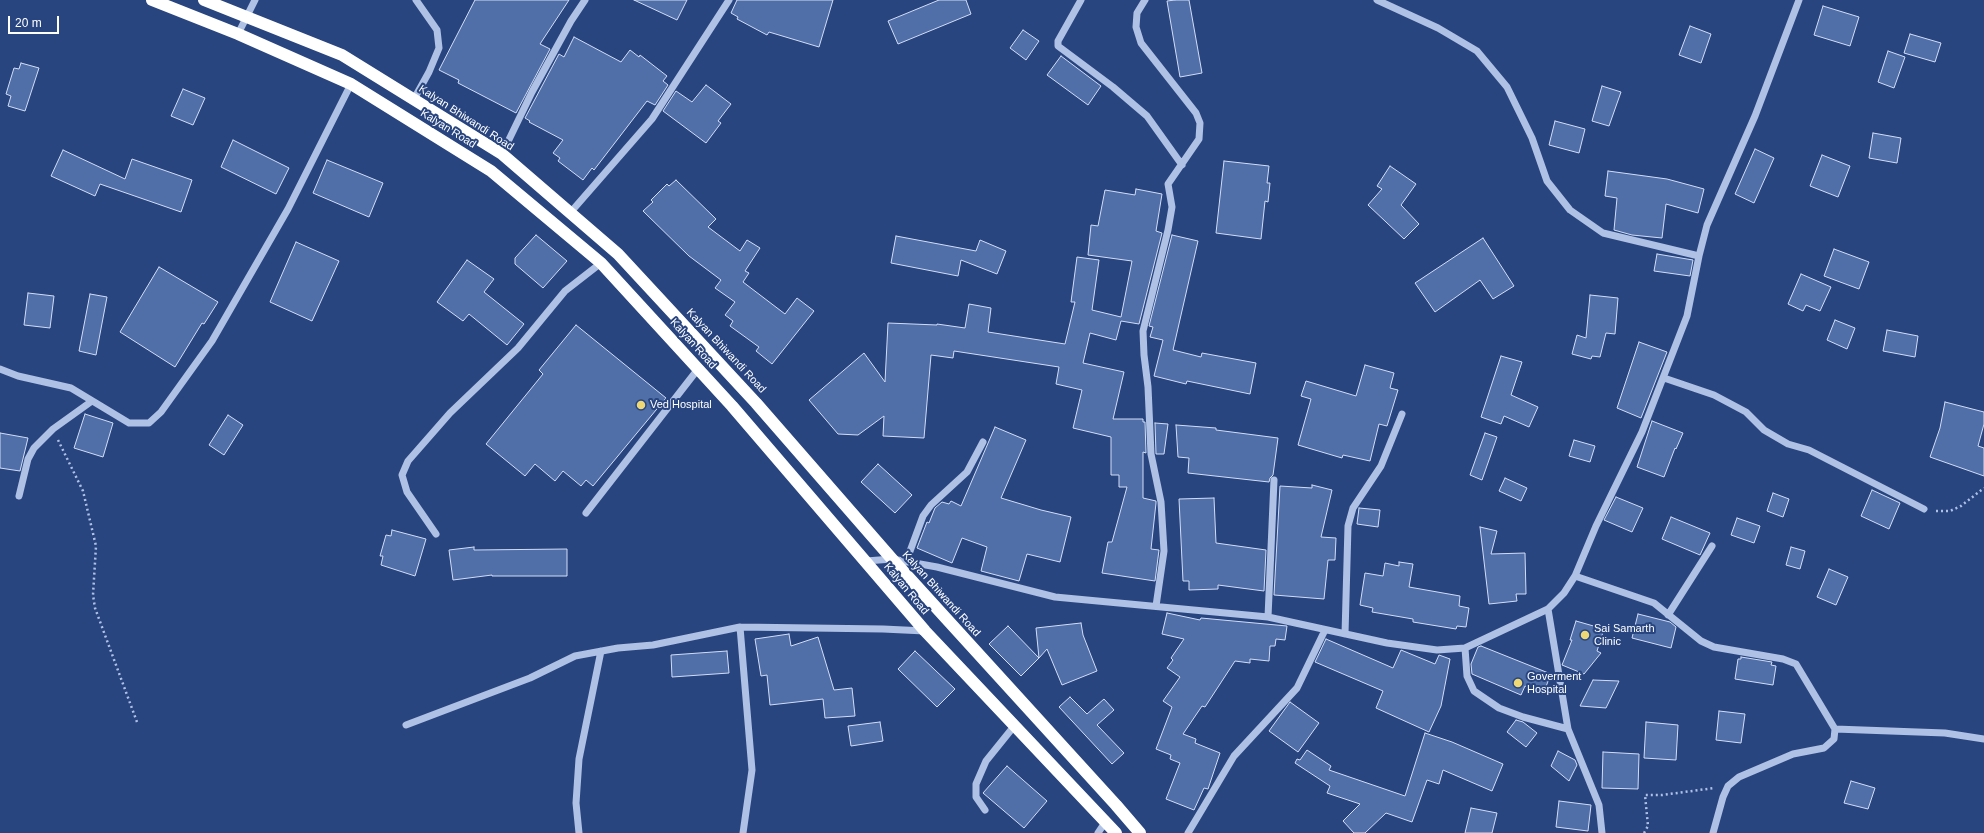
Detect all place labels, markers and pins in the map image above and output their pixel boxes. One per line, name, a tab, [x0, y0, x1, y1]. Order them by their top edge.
place label: Ved Hospital	[650, 398, 712, 412]
marker: Ved Hospital	[635, 399, 647, 411]
place label: Sai Samarth Clinic	[1594, 622, 1655, 648]
marker: Sai Samarth Clinic	[1579, 629, 1591, 641]
place label: Goverment Hospital	[1527, 670, 1581, 696]
marker: Goverment Hospital	[1512, 677, 1524, 689]

